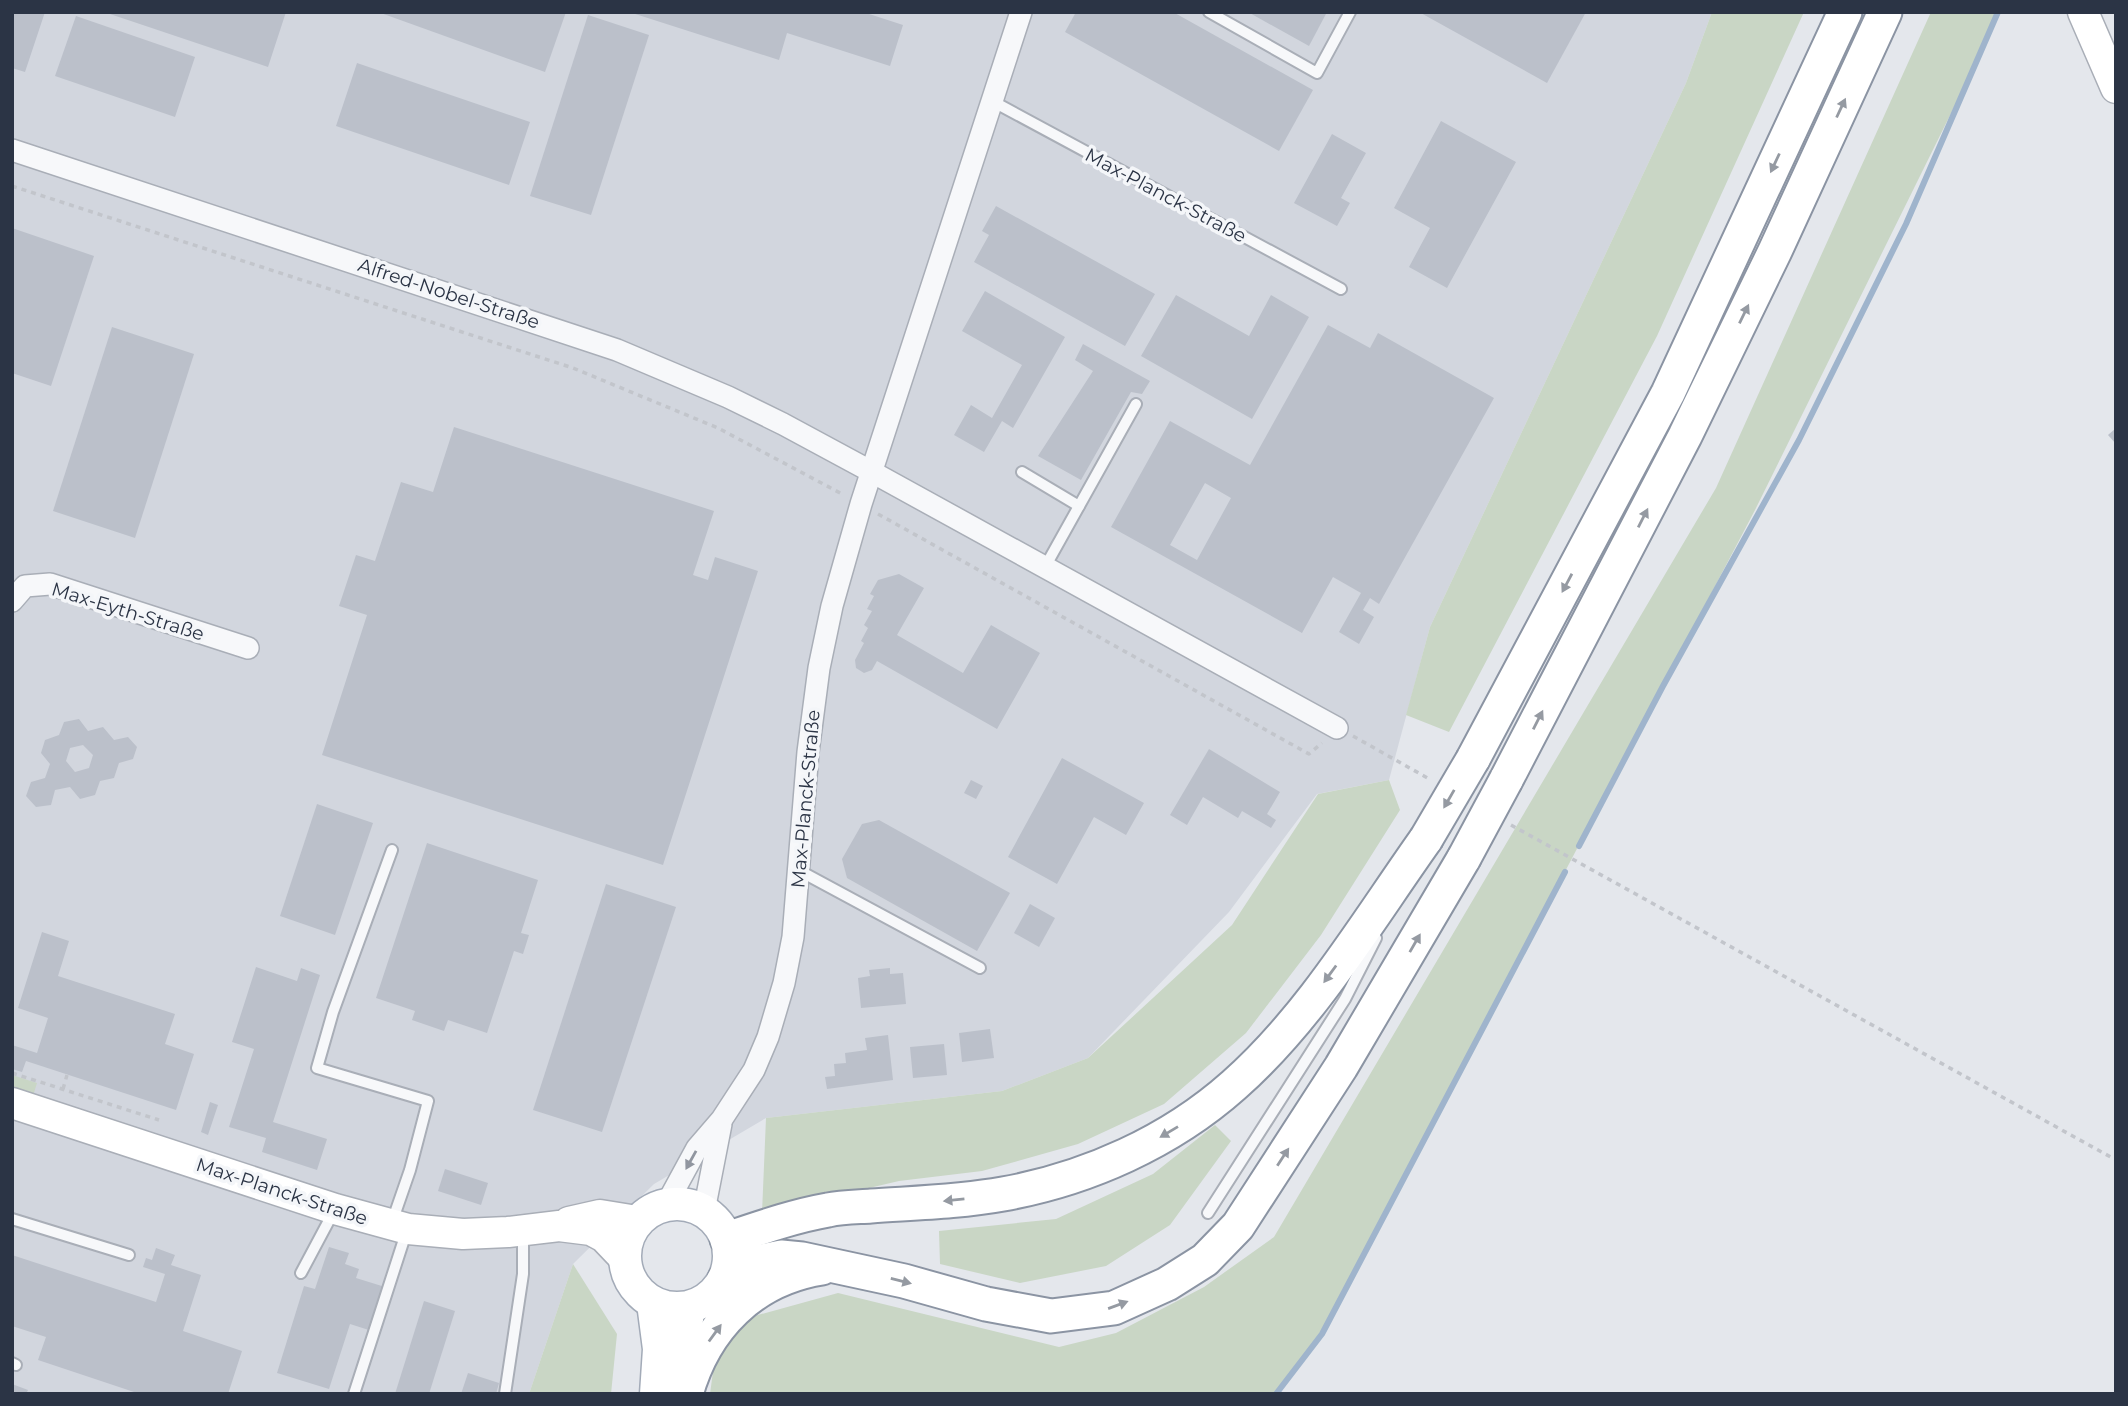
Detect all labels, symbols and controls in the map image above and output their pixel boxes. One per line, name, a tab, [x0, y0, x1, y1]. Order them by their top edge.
one-way arrow	[1835, 98, 1847, 118]
street label: Max-Planck-Straße	[1081, 143, 1250, 248]
one-way arrow	[1769, 153, 1781, 173]
street label: Alfred-Nobel-Straße	[355, 253, 543, 334]
one-way arrow	[1738, 304, 1750, 324]
one-way arrow	[1637, 508, 1648, 528]
one-way arrow	[1561, 573, 1573, 593]
street label: Max-Eyth-Straße	[49, 577, 207, 646]
street label: Max-Planck-Straße	[786, 709, 825, 889]
one-way arrow	[1532, 710, 1543, 730]
one-way arrow	[1443, 789, 1455, 809]
one-way arrow	[1409, 933, 1421, 952]
one-way arrow	[1322, 965, 1337, 983]
one-way arrow	[1159, 1126, 1178, 1139]
one-way arrow	[1276, 1147, 1289, 1167]
one-way arrow	[685, 1150, 697, 1169]
street label: Max-Planck-Straße	[193, 1153, 371, 1230]
one-way arrow	[943, 1195, 965, 1206]
one-way arrow	[891, 1275, 913, 1286]
one-way arrow	[1108, 1299, 1129, 1310]
one-way arrow	[708, 1324, 722, 1342]

